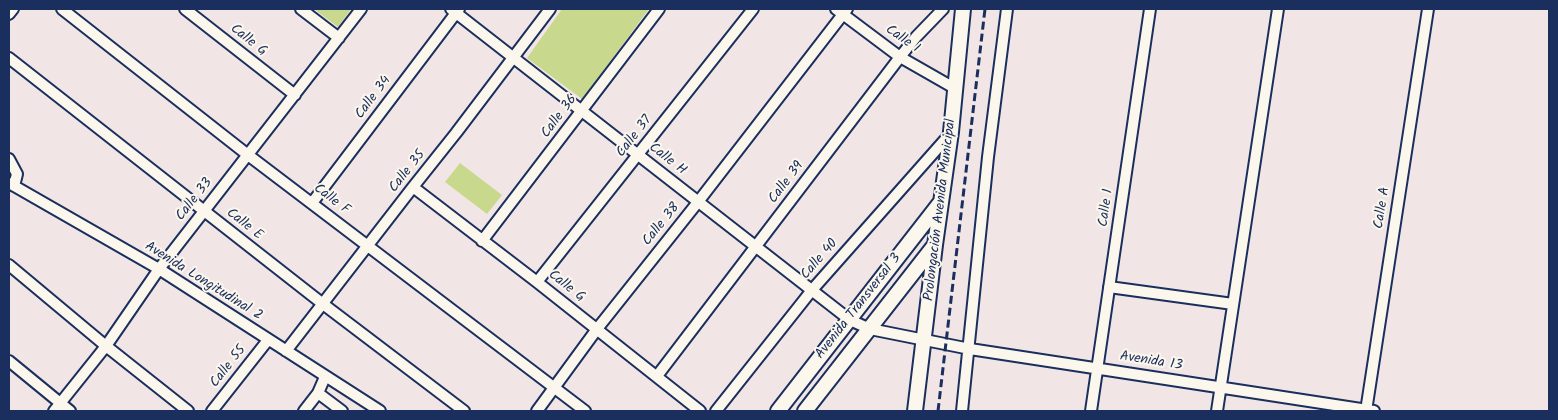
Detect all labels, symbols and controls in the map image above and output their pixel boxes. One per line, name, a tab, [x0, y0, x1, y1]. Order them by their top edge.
street label: Calle G	[226, 21, 270, 61]
street label: Calle I	[882, 22, 922, 58]
street label: Calle 34	[352, 73, 396, 123]
street label: Calle 36	[538, 92, 582, 142]
street label: Calle 37	[614, 113, 656, 161]
street label: Prolongación Avenida Municipal	[921, 118, 961, 302]
street label: Calle H	[645, 140, 689, 180]
street label: Calle 35	[386, 147, 430, 197]
street label: Calle 39	[766, 159, 808, 207]
street label: Calle 33	[173, 175, 217, 225]
street label: Calle F	[310, 181, 352, 219]
street label: Calle A	[1371, 186, 1395, 230]
street label: Calle 1	[1096, 188, 1118, 228]
street label: Calle 38	[640, 200, 684, 250]
street label: Calle E	[222, 205, 266, 245]
street label: Calle 40	[798, 236, 842, 284]
street label: Avenida Longitudinal 2	[141, 239, 265, 325]
street label: Avenida Transversal 3	[813, 251, 905, 363]
street label: Calle G	[544, 267, 588, 307]
street label: Calle 55	[207, 343, 251, 391]
street label: Avenida 13	[1119, 349, 1183, 375]

